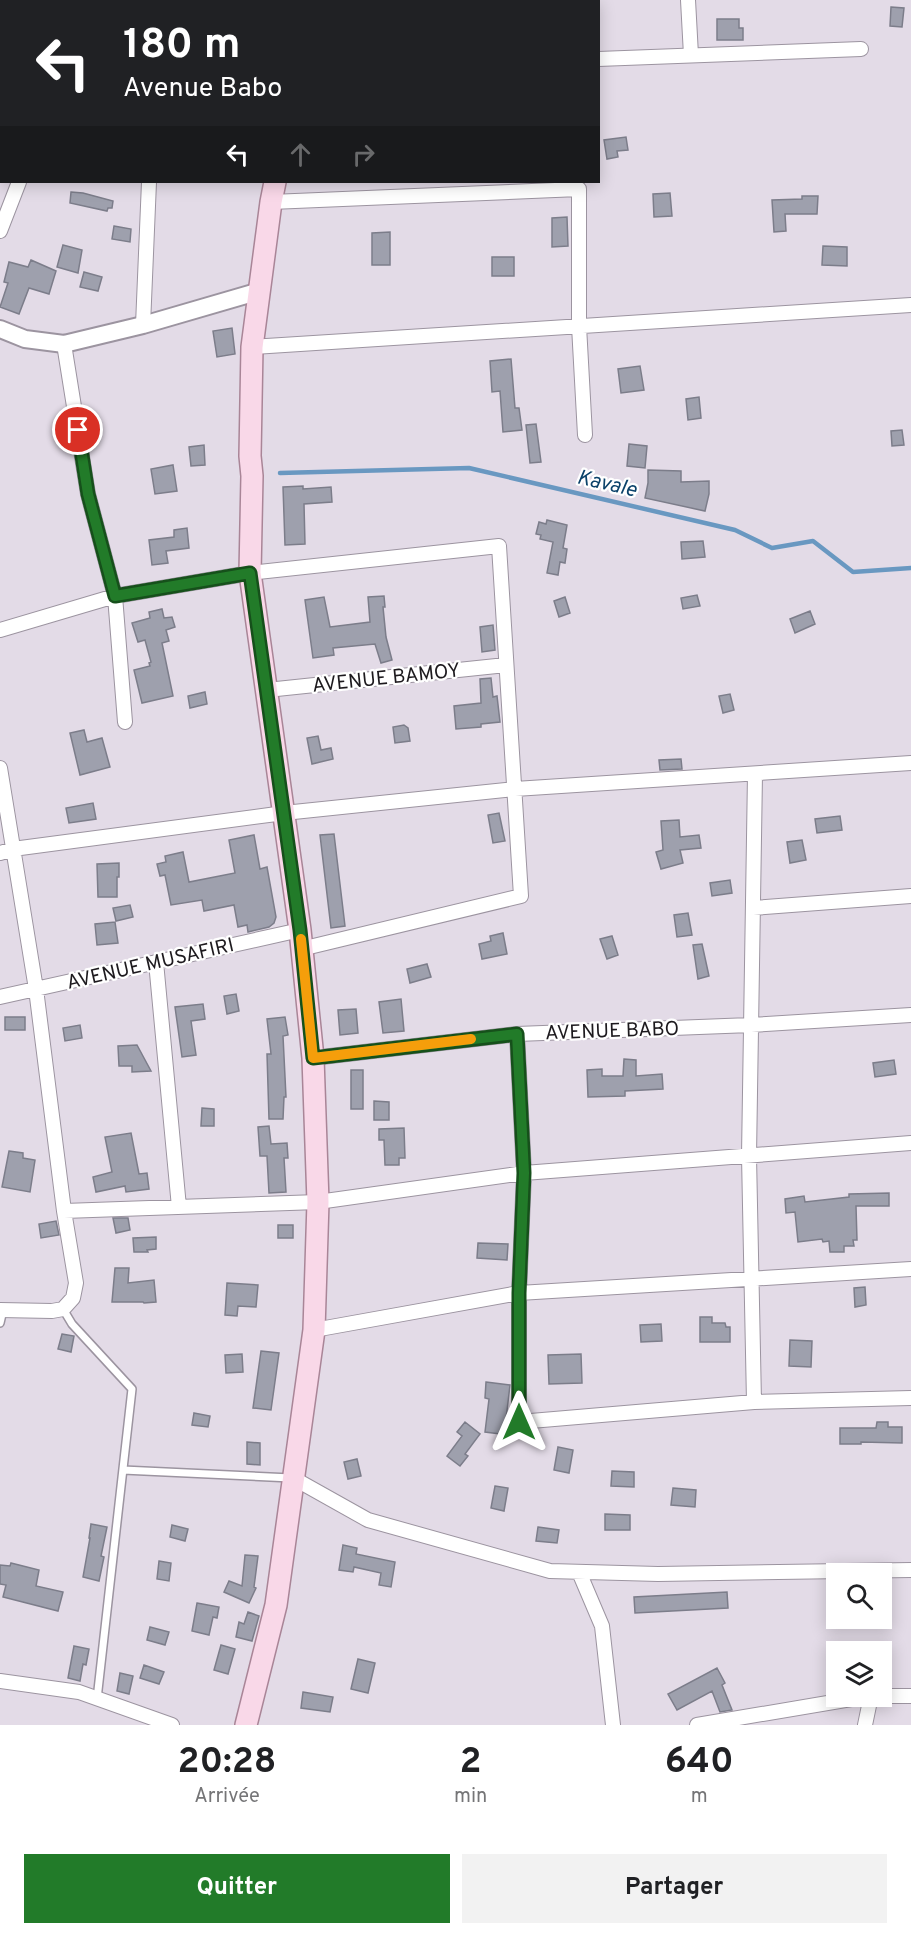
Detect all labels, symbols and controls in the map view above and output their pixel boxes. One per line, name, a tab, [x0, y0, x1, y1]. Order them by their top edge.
text: 180 m	[123, 20, 240, 73]
icon: left	[24, 24, 102, 102]
text: Avenue Babo	[123, 72, 282, 106]
icon: left	[221, 138, 254, 171]
icon: ahead	[284, 138, 317, 171]
icon: right	[347, 138, 380, 171]
pin	[52, 404, 103, 455]
icon: arrive	[61, 413, 94, 446]
water label: Kavale	[574, 465, 640, 505]
street label: AVENUE BAMOY	[311, 658, 462, 700]
street label: AVENUE MUSAFIRI	[64, 933, 237, 997]
street label: AVENUE BABO	[545, 1017, 680, 1047]
position arrow	[487, 1390, 551, 1454]
map controls	[826, 1563, 892, 1707]
button: search	[826, 1563, 892, 1629]
button: layers	[826, 1641, 892, 1707]
text: 20:28	[177, 1740, 277, 1786]
text: 2	[460, 1740, 482, 1786]
text: 640	[665, 1740, 734, 1786]
text: Arrivée	[194, 1784, 260, 1810]
text: min	[454, 1784, 487, 1810]
text: m	[691, 1784, 708, 1810]
button: Quitter	[24, 1854, 450, 1923]
button: Partager	[462, 1854, 887, 1923]

